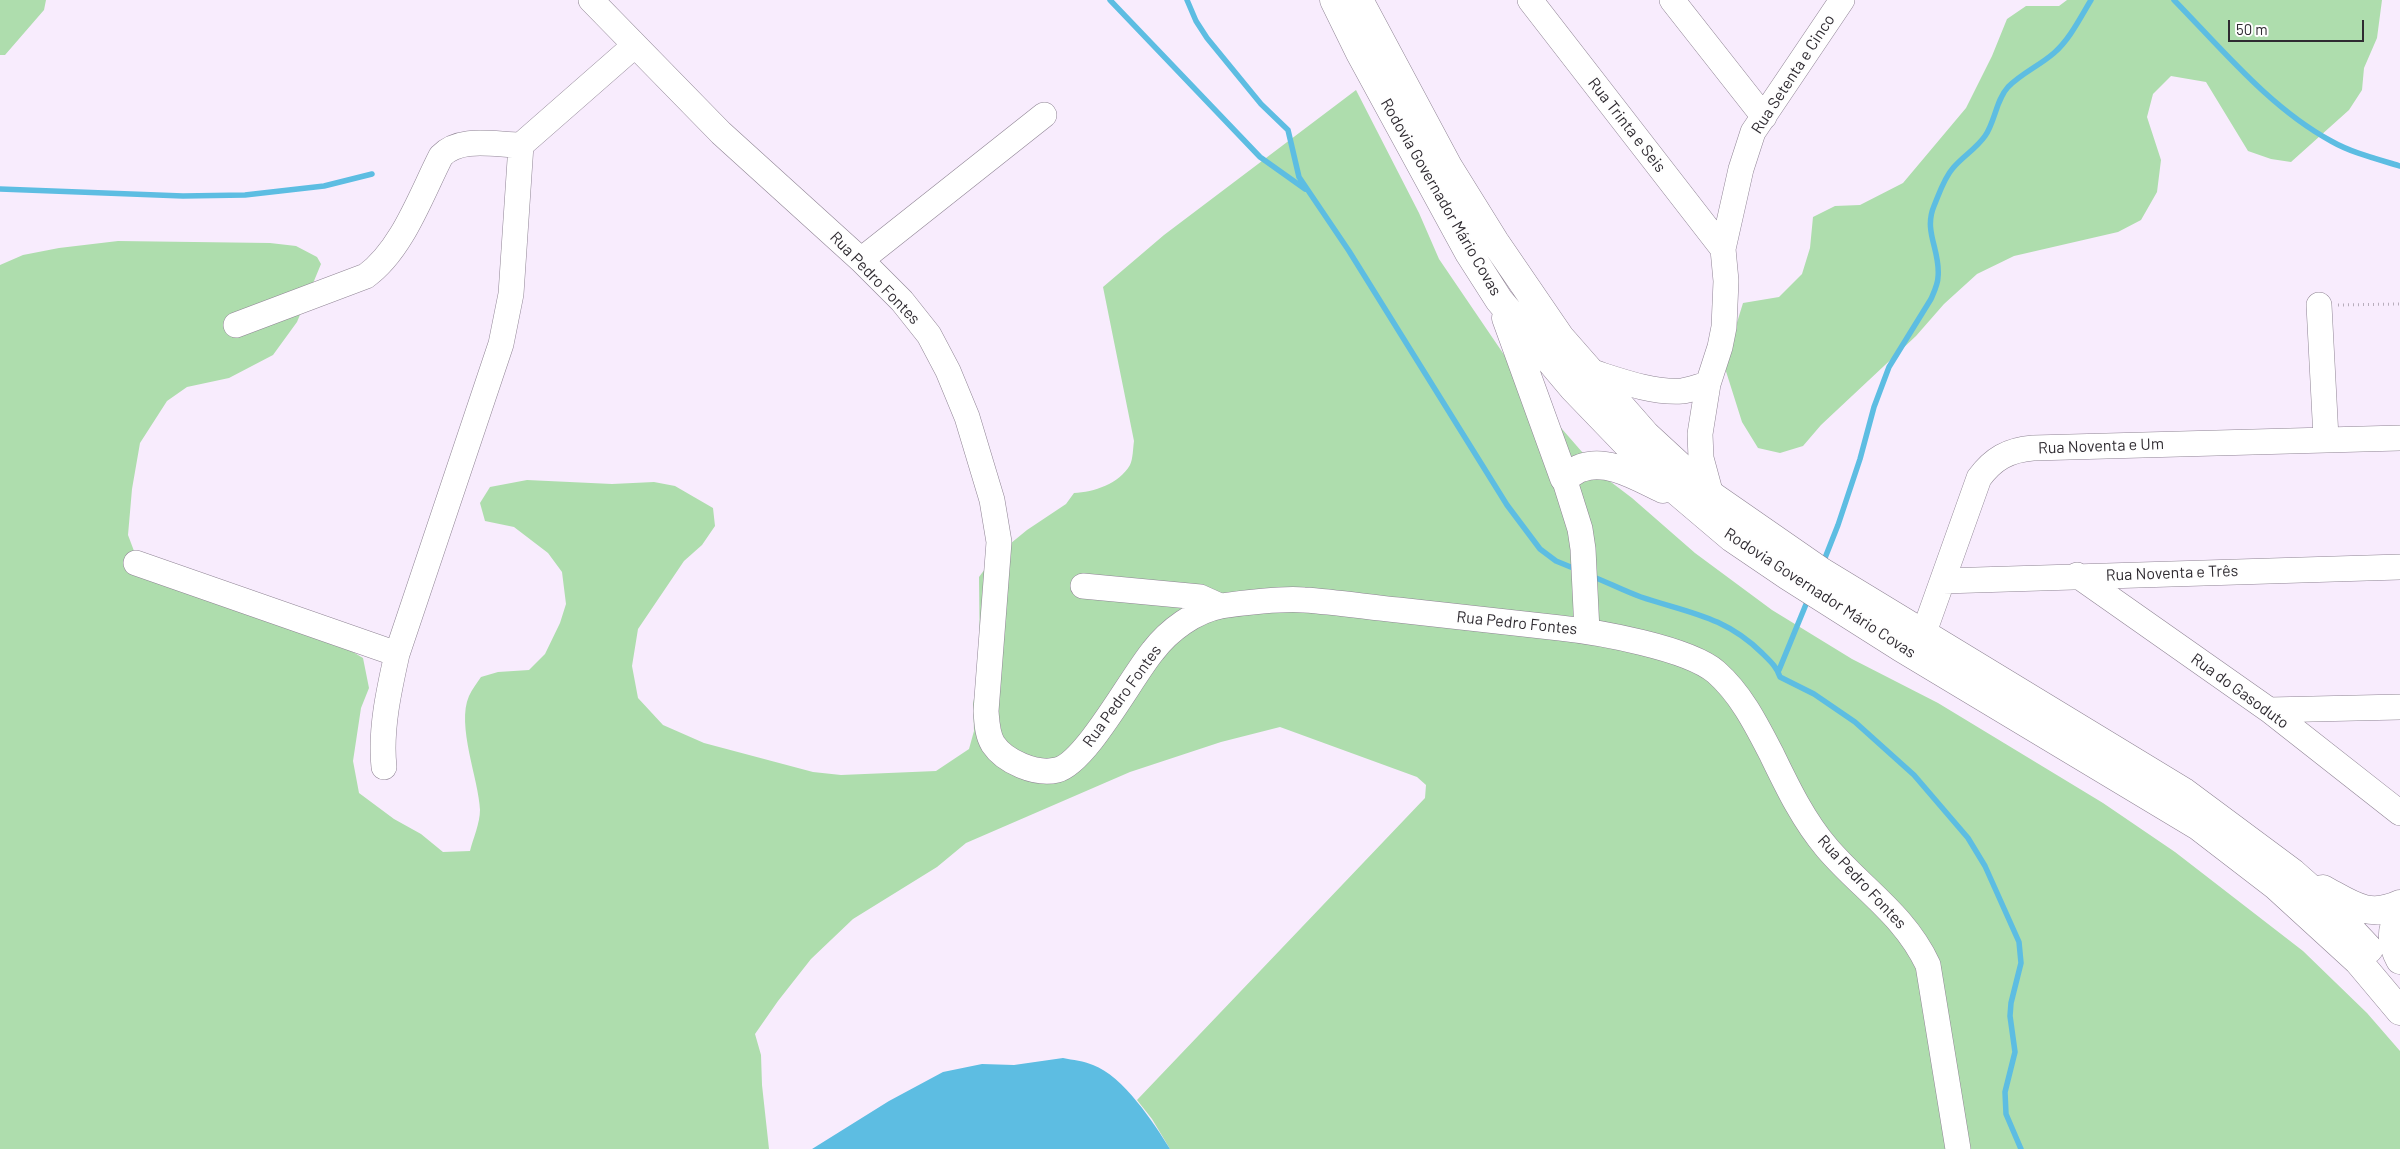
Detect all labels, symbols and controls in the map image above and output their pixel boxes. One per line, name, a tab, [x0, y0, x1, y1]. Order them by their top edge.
scale bar	[2230, 10, 2366, 42]
street label: Rua Setenta e Cinco	[1747, 11, 1839, 137]
text: 50 m	[2236, 20, 2268, 38]
street label: Rua Trinta e Seis	[1584, 74, 1670, 176]
street label: Rodovia Governador Mário Covas	[1377, 95, 1505, 299]
street label: Rua Pedro Fontes	[826, 228, 924, 328]
street label: Rua Noventa e Um	[2038, 434, 2164, 458]
street label: Rodovia Governador Mário Covas	[1721, 524, 1919, 662]
street label: Rua Noventa e Três	[2105, 561, 2239, 585]
street label: Rua Pedro Fontes	[1456, 607, 1578, 639]
street label: Rua Pedro Fontes	[1079, 641, 1165, 751]
street label: Rua do Gasoduto	[2187, 649, 2293, 733]
street label: Rua Pedro Fontes	[1814, 831, 1910, 933]

